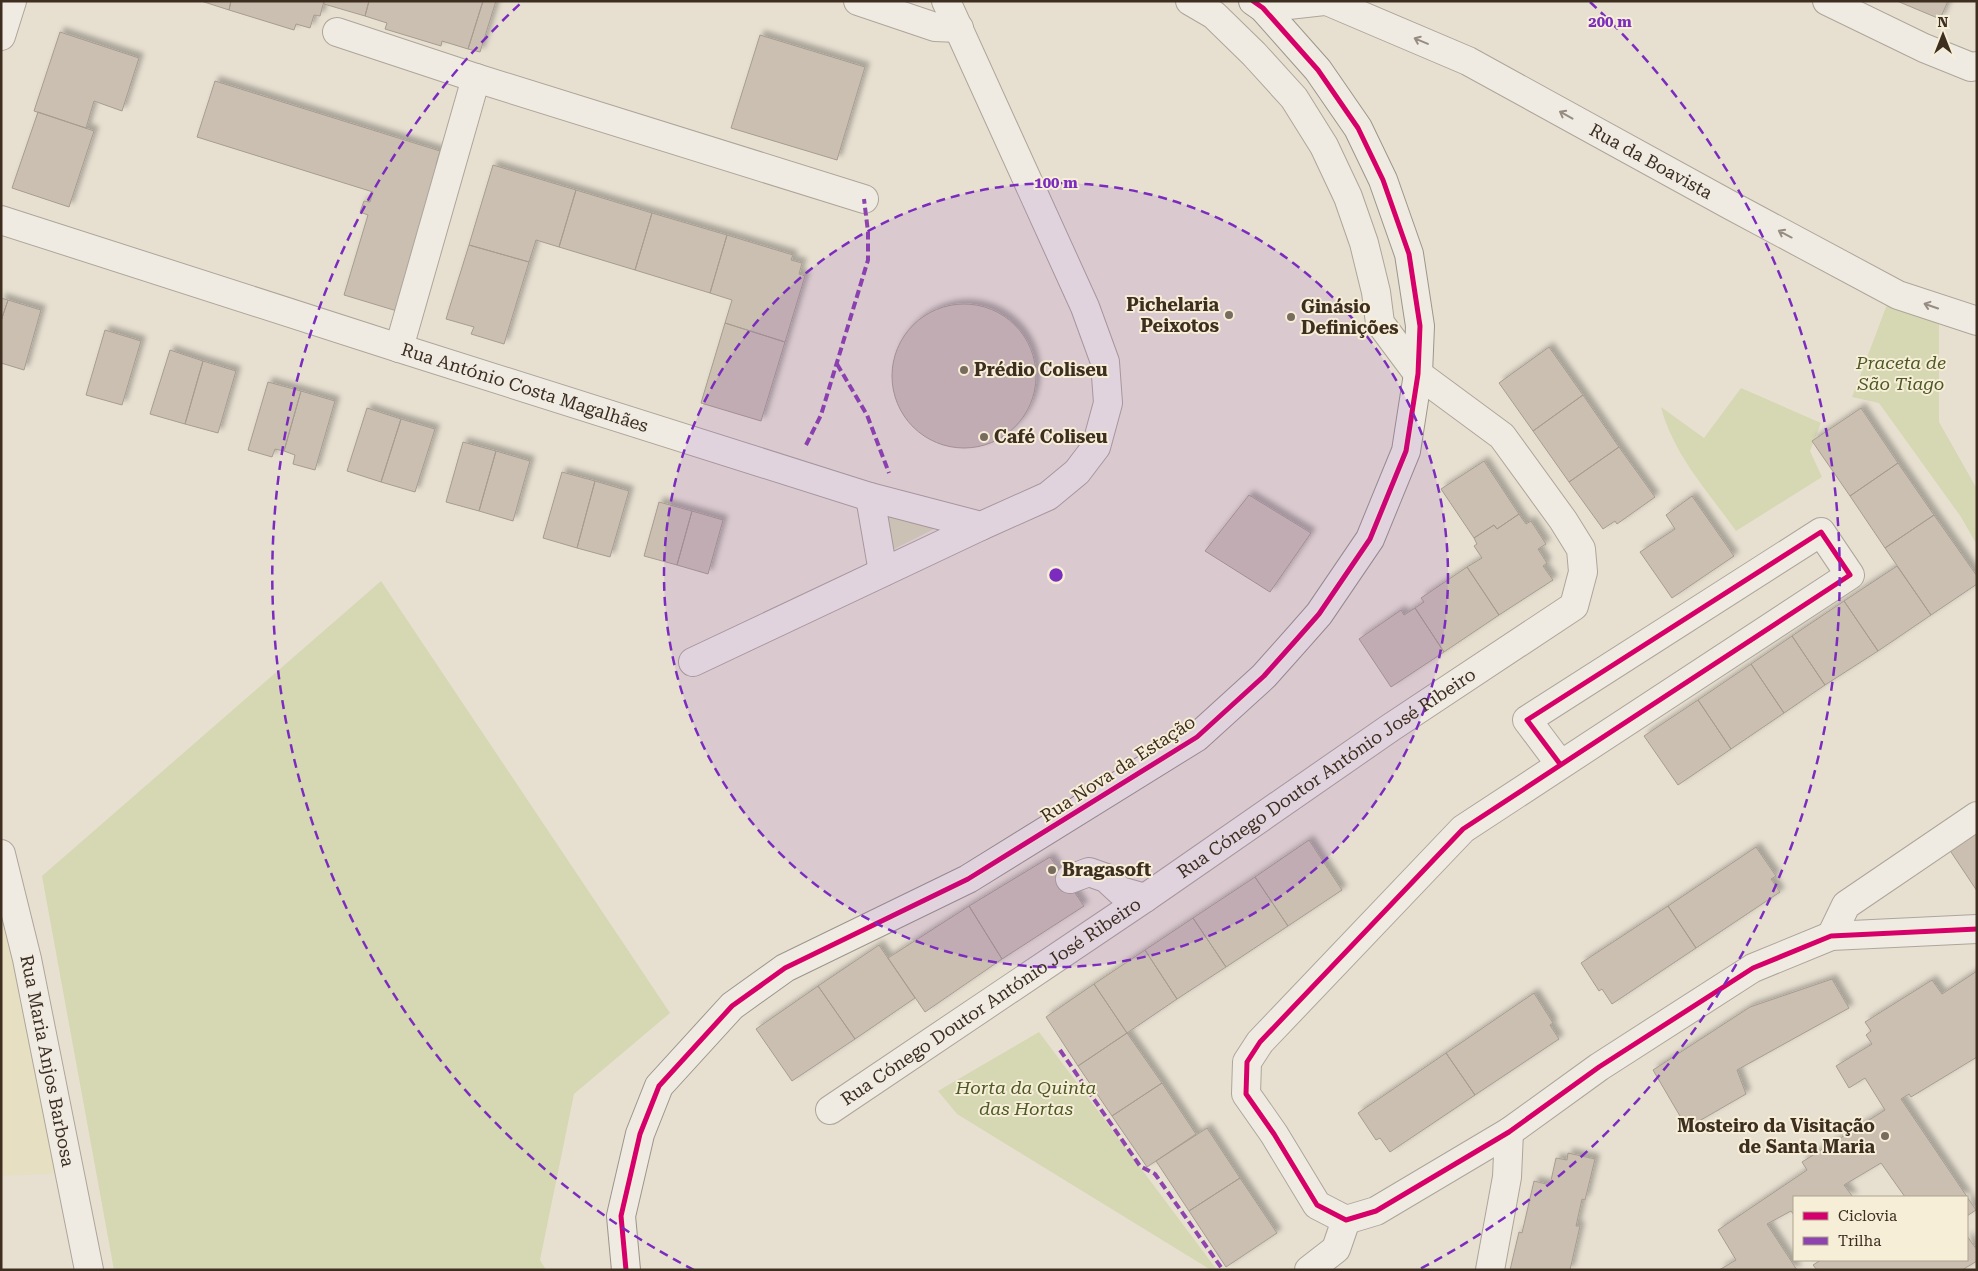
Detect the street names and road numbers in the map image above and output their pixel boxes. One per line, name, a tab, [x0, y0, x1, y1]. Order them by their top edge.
street label: Rua da Boavista	[1586, 119, 1717, 203]
street label: Rua António Costa Magalhães	[399, 338, 651, 436]
street label: Rua Cónego Doutor António José Ribeiro	[1173, 663, 1479, 882]
street label: Rua Nova da Estação	[1037, 711, 1199, 826]
street label: Rua Cónego Doutor António José Ribeiro	[837, 893, 1145, 1110]
street label: Rua Maria Anjos Barbosa	[16, 953, 79, 1169]

